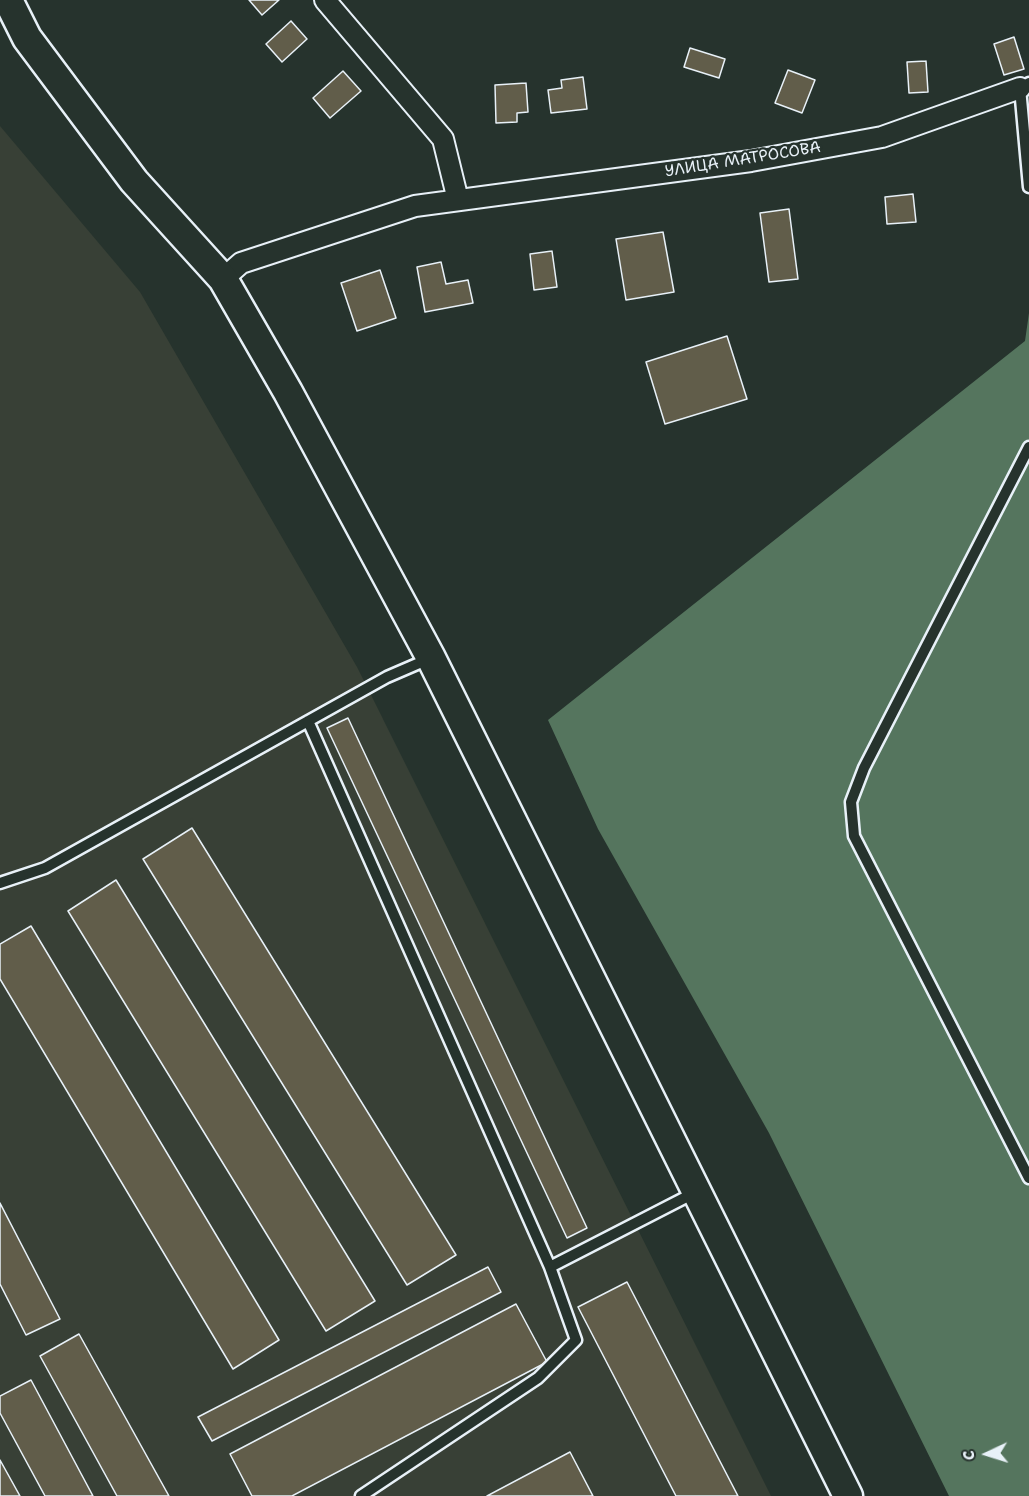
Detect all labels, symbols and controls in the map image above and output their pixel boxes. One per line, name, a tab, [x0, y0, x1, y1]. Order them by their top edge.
street label: УЛИЦА МАТРОСОВА	[664, 138, 822, 182]
north arrow	[957, 1424, 1017, 1484]
text: С	[958, 1450, 979, 1461]

